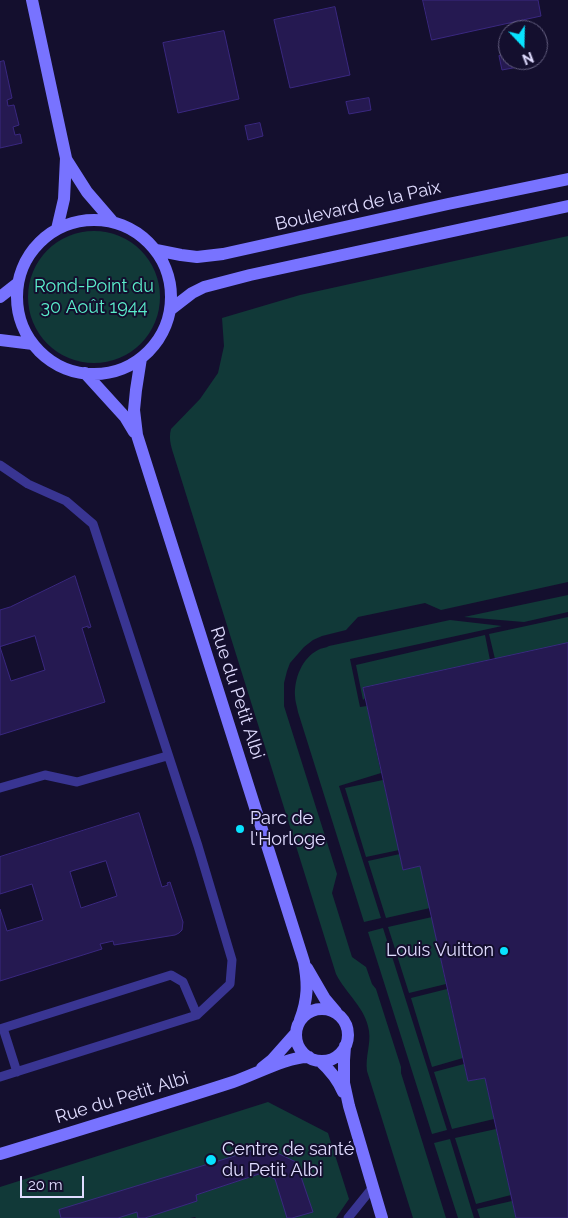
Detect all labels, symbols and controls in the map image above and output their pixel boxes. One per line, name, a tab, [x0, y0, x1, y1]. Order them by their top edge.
north arrow	[498, 20, 548, 70]
text: N	[520, 49, 536, 67]
street label: Boulevard de la Paix	[273, 176, 443, 236]
park label: Rond-Point du 30 Août 1944	[34, 276, 154, 318]
street label: Rue du Petit Albi	[205, 624, 269, 762]
place label: Parc de l'Horloge	[250, 808, 326, 851]
marker: Parc de l'Horloge	[234, 823, 246, 835]
place label: Louis Vuitton	[386, 940, 494, 962]
marker: Louis Vuitton	[498, 945, 510, 957]
street label: Rue du Petit Albi	[53, 1067, 191, 1129]
place label: Centre de santé du Petit Albi	[222, 1139, 354, 1182]
marker: Centre de santé du Petit Albi	[204, 1153, 218, 1167]
scale bar	[22, 1166, 86, 1198]
text: 20 m	[28, 1176, 63, 1194]

